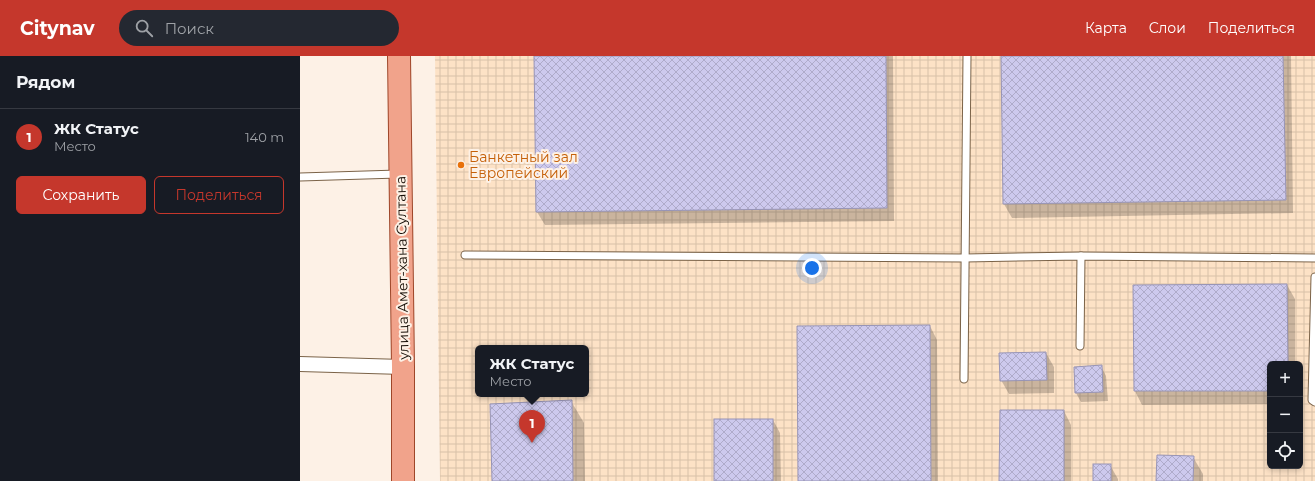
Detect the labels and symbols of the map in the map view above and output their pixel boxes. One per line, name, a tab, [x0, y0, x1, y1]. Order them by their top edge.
place label: Банкетный зал Европейский	[469, 148, 578, 182]
marker: Банкетный зал Европейский	[456, 160, 466, 170]
street label: улица Амет-хана Султана	[391, 176, 413, 361]
your location	[802, 258, 822, 278]
pin: 1	[519, 410, 545, 443]

